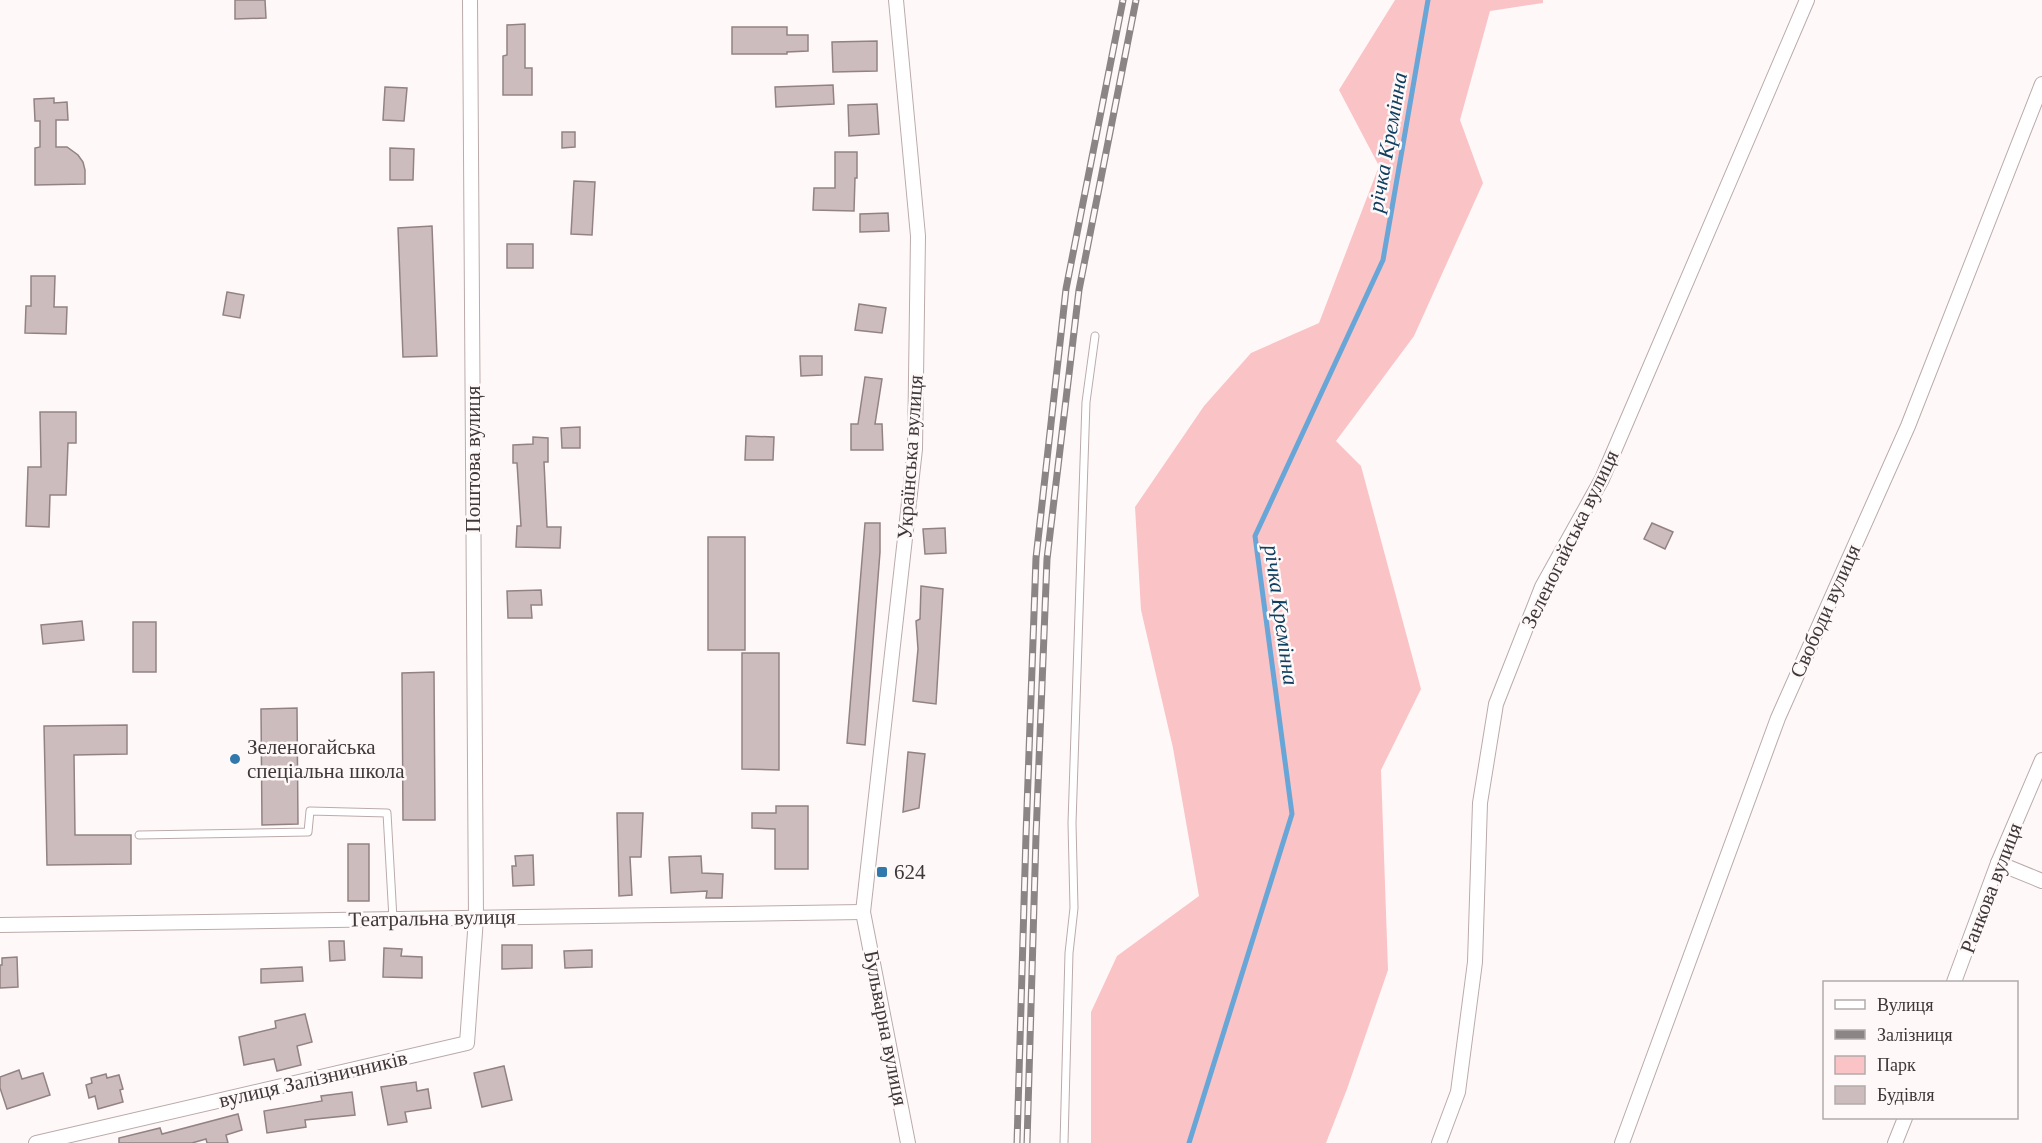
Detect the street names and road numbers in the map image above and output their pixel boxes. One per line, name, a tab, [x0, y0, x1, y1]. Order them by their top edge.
street label: Українська вулиця	[892, 374, 928, 540]
street label: Поштова вулиця	[461, 385, 485, 532]
street label: Зеленогайська вулиця	[1516, 446, 1624, 632]
street label: Свободи вулиця	[1785, 540, 1865, 681]
street label: Ранкова вулиця	[1955, 819, 2027, 956]
street label: Театральна вулиця	[348, 905, 516, 931]
street label: Бульварна вулиця	[859, 948, 913, 1108]
street label: вулиця Залізничників	[216, 1046, 410, 1112]

